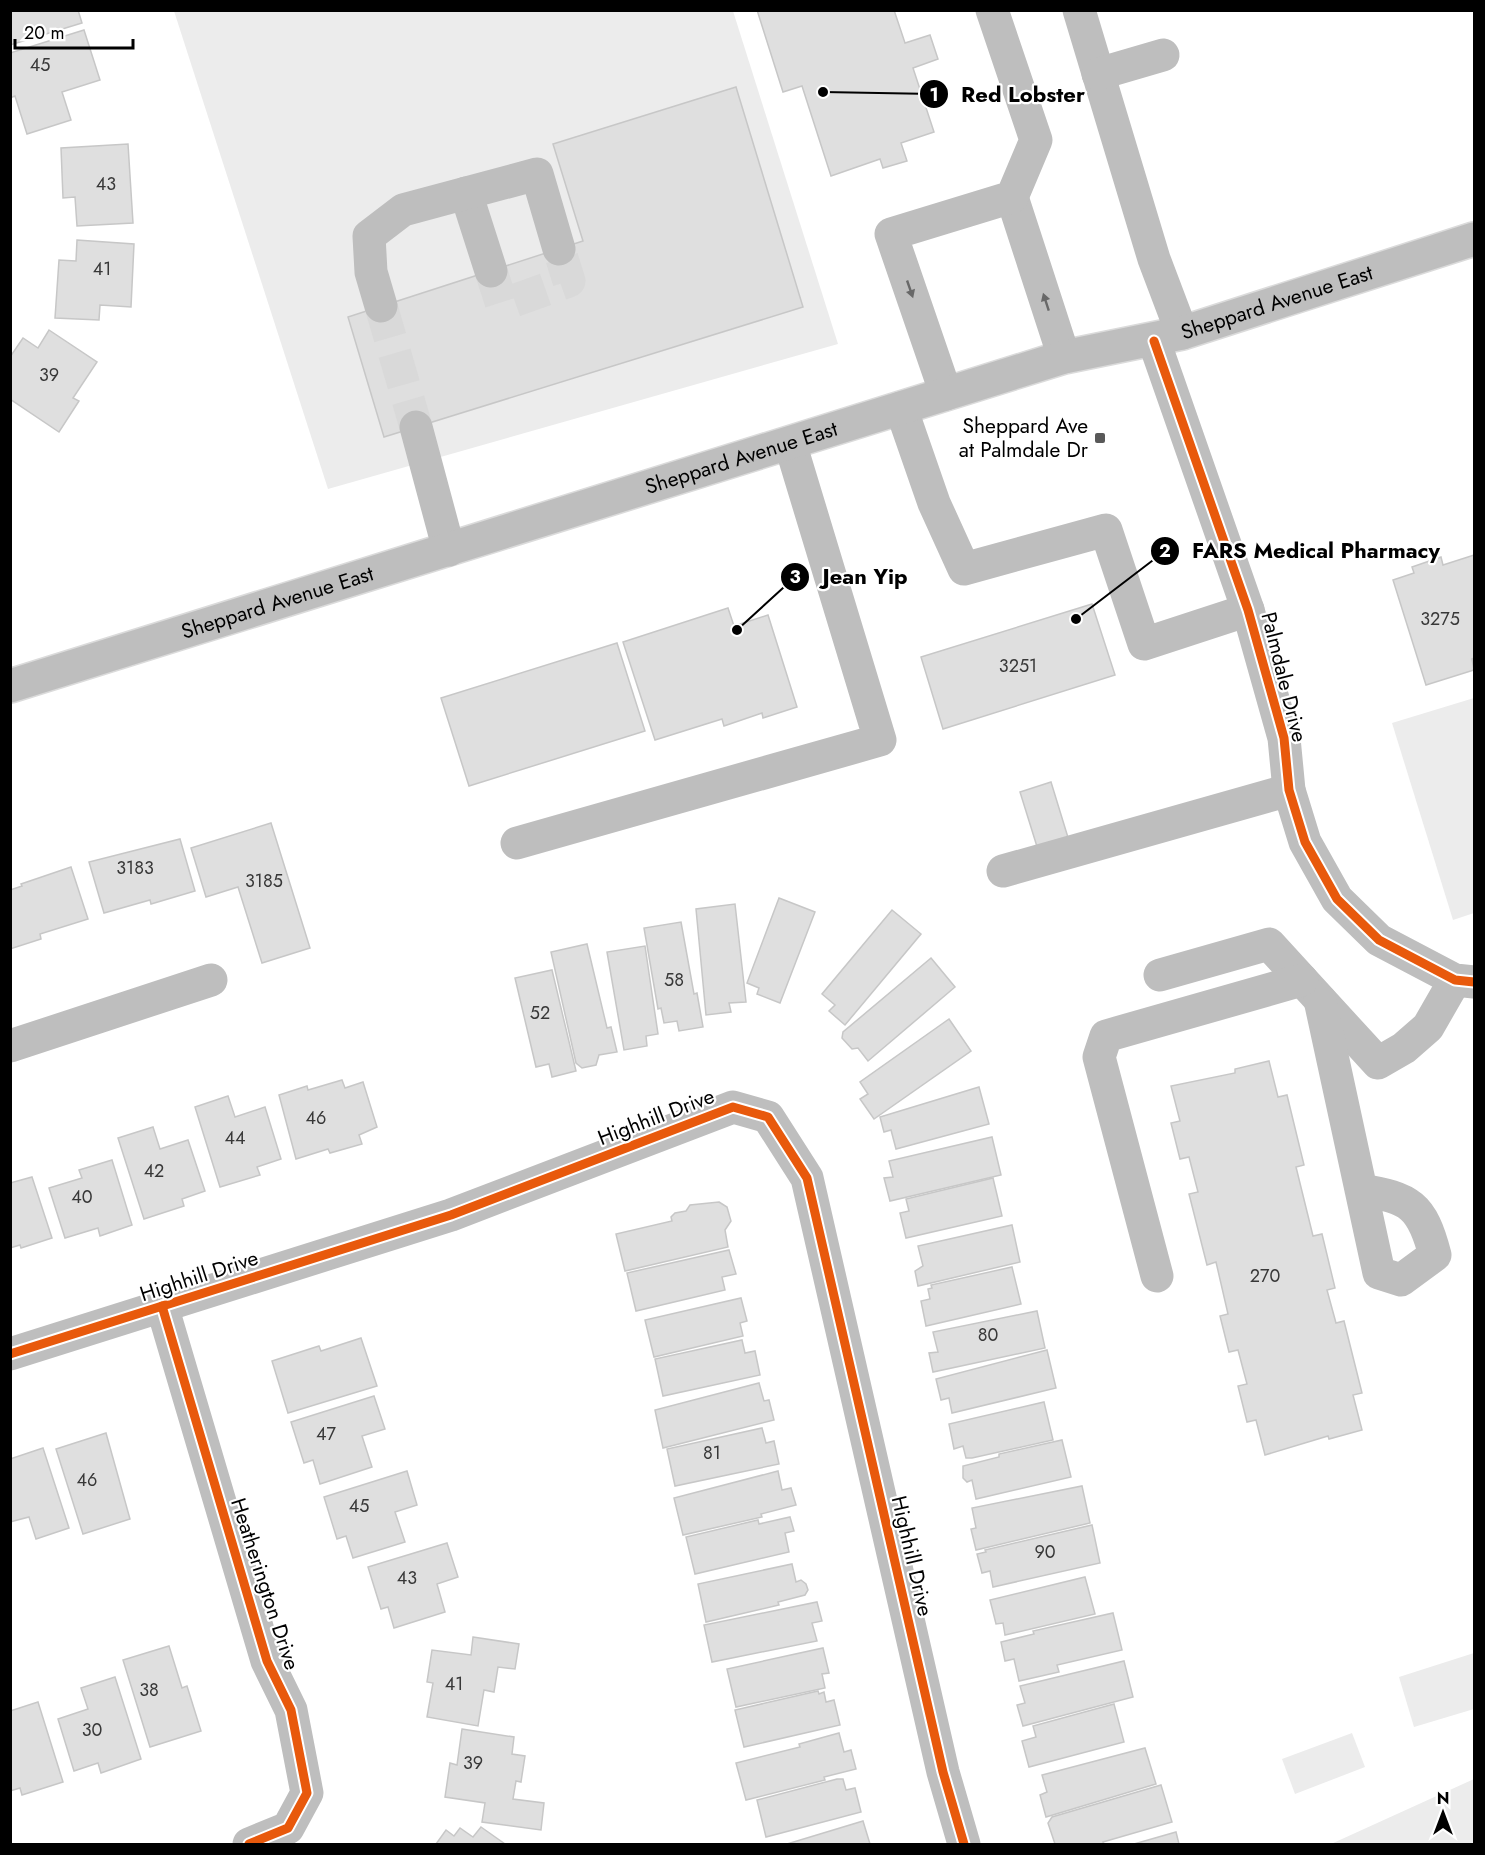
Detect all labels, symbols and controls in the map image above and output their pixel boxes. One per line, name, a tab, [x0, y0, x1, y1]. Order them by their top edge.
scale bar	[15, 12, 134, 50]
text: 20 m	[24, 20, 64, 46]
house number: 45	[30, 52, 50, 78]
callout: Red Lobster	[919, 74, 1097, 114]
text: Red Lobster	[961, 78, 1085, 110]
text: 1	[929, 82, 939, 108]
house number: 43	[96, 171, 116, 197]
house number: 41	[93, 256, 111, 282]
street label: Sheppard Avenue East	[1177, 258, 1376, 347]
one-way arrow	[906, 280, 915, 298]
one-way arrow	[1041, 293, 1050, 311]
house number: 39	[39, 362, 59, 388]
place label: Sheppard Ave at Palmdale Dr	[959, 411, 1089, 465]
street label: Sheppard Avenue East	[641, 414, 841, 502]
marker: Sheppard Ave at Palmdale Dr	[1093, 431, 1107, 445]
callout: FARS Medical Pharmacy	[1150, 531, 1452, 571]
text: FARS Medical Pharmacy	[1192, 534, 1440, 566]
text: 2	[1159, 538, 1171, 564]
callout: Jean Yip	[780, 557, 919, 597]
street label: Sheppard Avenue East	[177, 558, 377, 647]
text: Jean Yip	[818, 560, 908, 592]
text: 3	[789, 564, 801, 590]
house number: 3275	[1420, 606, 1460, 632]
street label: Palmdale Drive	[1253, 609, 1315, 745]
house number: 3251	[999, 653, 1037, 679]
house number: 3183	[116, 855, 154, 881]
house number: 3185	[245, 868, 283, 894]
house number: 58	[664, 967, 684, 993]
house number: 52	[530, 1000, 550, 1026]
street label: Highhill Drive	[593, 1081, 719, 1153]
house number: 46	[306, 1105, 326, 1131]
house number: 44	[225, 1125, 246, 1151]
house number: 42	[144, 1158, 164, 1184]
house number: 40	[71, 1184, 93, 1210]
street label: Highhill Drive	[136, 1243, 262, 1309]
house number: 270	[1250, 1263, 1280, 1289]
house number: 80	[978, 1322, 999, 1348]
house number: 47	[316, 1421, 337, 1447]
house number: 81	[703, 1440, 721, 1466]
house number: 46	[77, 1467, 97, 1493]
house number: 45	[349, 1493, 369, 1519]
street label: Highhill Drive	[884, 1493, 940, 1619]
street label: Heatherington Drive	[223, 1494, 307, 1674]
house number: 90	[1034, 1539, 1056, 1565]
house number: 43	[397, 1565, 417, 1591]
house number: 41	[445, 1671, 463, 1697]
house number: 38	[139, 1677, 159, 1703]
house number: 30	[82, 1717, 103, 1743]
house number: 39	[463, 1750, 483, 1776]
north arrow	[1413, 1783, 1473, 1843]
text: N	[1437, 1787, 1449, 1810]

